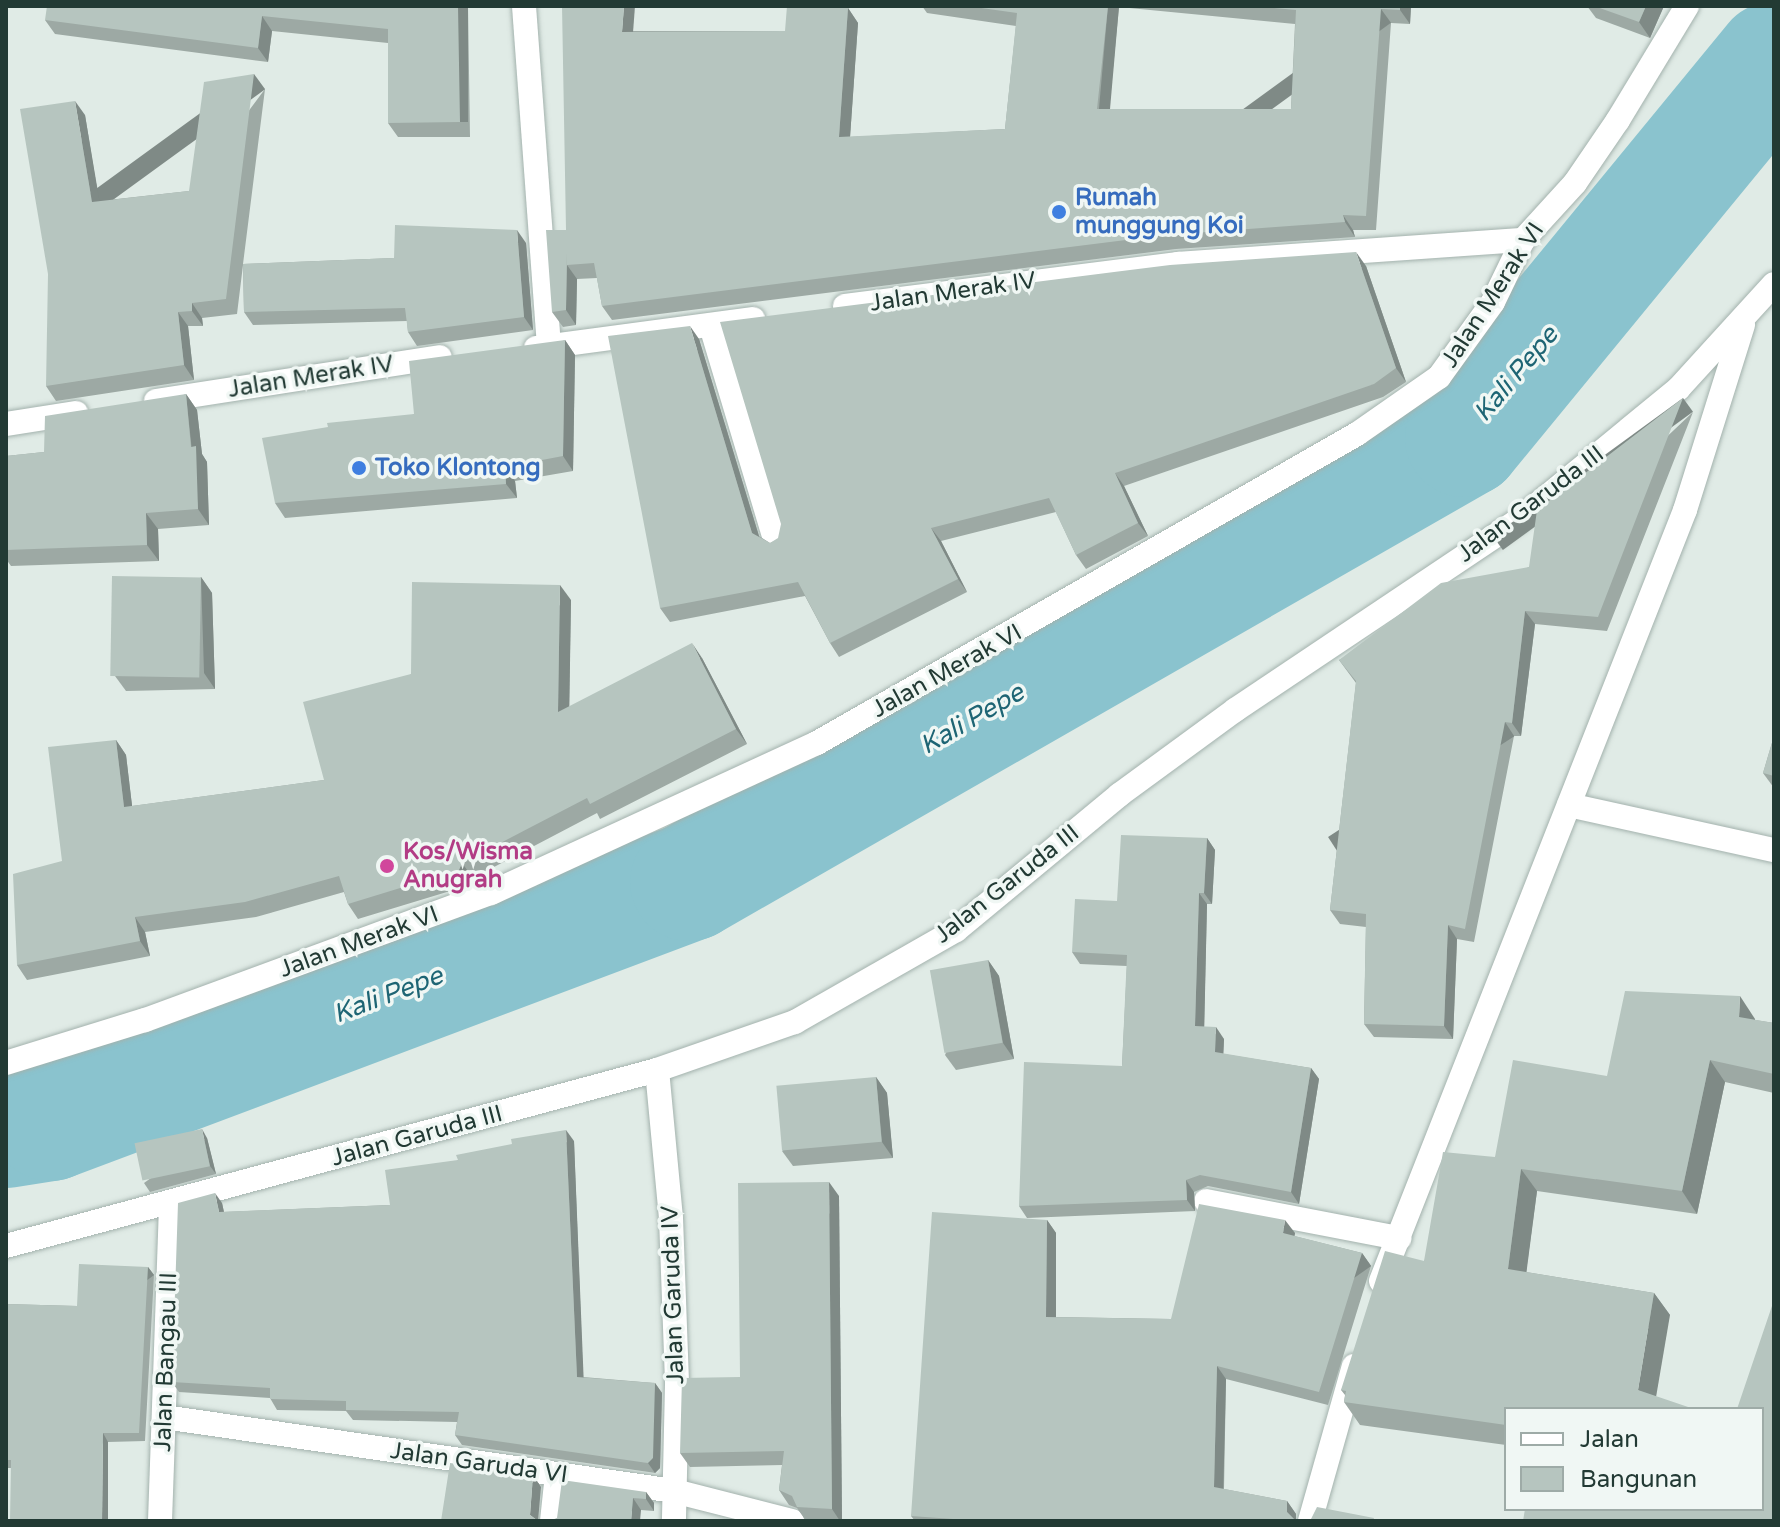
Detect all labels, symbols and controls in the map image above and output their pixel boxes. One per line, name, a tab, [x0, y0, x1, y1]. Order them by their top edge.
place label: Rumah munggung Koi	[1075, 184, 1244, 240]
marker: Rumah munggung Koi	[1050, 203, 1068, 221]
street label: Jalan Merak VI	[1435, 217, 1551, 373]
street label: Jalan Merak IV	[868, 266, 1038, 318]
water label: Kali Pepe	[1467, 320, 1565, 428]
street label: Jalan Merak IV	[226, 350, 396, 404]
street label: Jalan Garuda III	[1452, 440, 1610, 568]
place label: Toko Klontong	[375, 454, 541, 482]
marker: Toko Klontong	[350, 459, 368, 477]
street label: Jalan Merak VI	[867, 618, 1027, 724]
water label: Kali Pepe	[915, 677, 1029, 761]
street label: Jalan Garuda III	[929, 819, 1085, 949]
place label: Kos/Wisma Anugrah	[403, 838, 533, 894]
marker: Kos/Wisma Anugrah	[378, 857, 396, 875]
street label: Jalan Merak VI	[276, 900, 442, 984]
water label: Kali Pepe	[329, 960, 447, 1030]
street label: Jalan Garuda III	[328, 1099, 506, 1173]
street label: Jalan Garuda IV	[655, 1205, 691, 1385]
street label: Jalan Bangau III	[148, 1272, 184, 1452]
legend	[1504, 1407, 1764, 1511]
text: Jalan	[1580, 1425, 1639, 1454]
street label: Jalan Garuda VI	[388, 1436, 570, 1490]
text: Bangunan	[1580, 1465, 1697, 1494]

